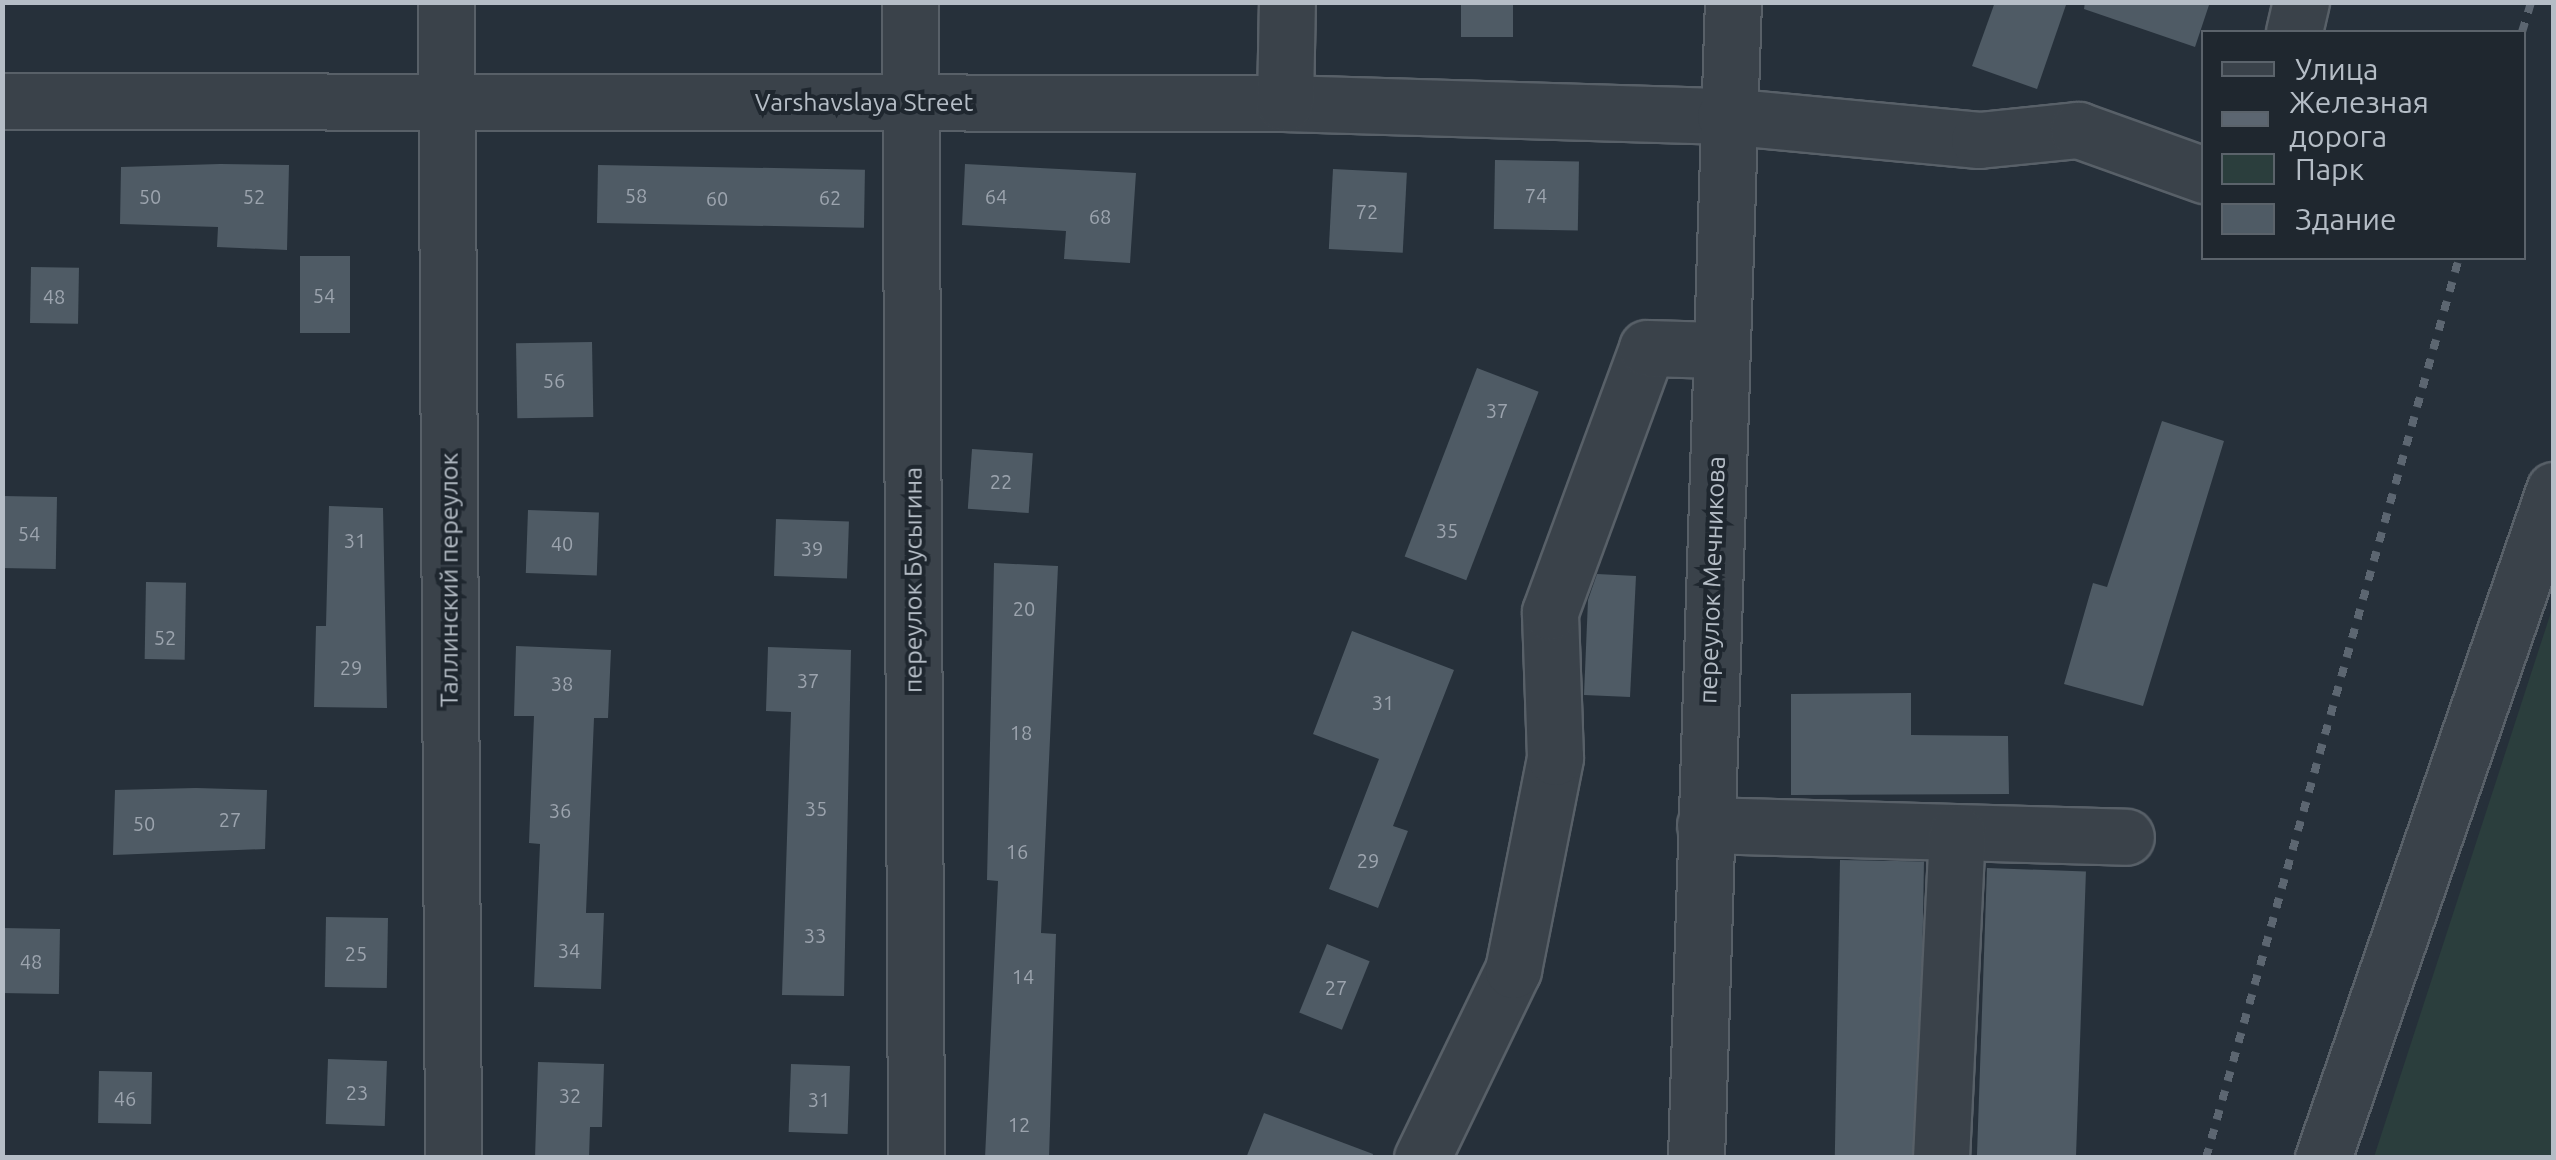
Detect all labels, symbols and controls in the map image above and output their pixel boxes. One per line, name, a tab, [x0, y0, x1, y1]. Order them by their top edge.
legend	[2201, 30, 2526, 260]
text: Улица	[2295, 52, 2379, 86]
text: Железная дорога	[2289, 85, 2429, 153]
street label: Varshavslaya Street	[755, 87, 973, 117]
text: Парк	[2295, 152, 2364, 186]
house number: 58	[625, 183, 647, 207]
house number: 74	[1525, 183, 1547, 207]
house number: 50	[139, 184, 161, 208]
house number: 52	[243, 184, 265, 208]
house number: 64	[985, 184, 1007, 208]
house number: 62	[819, 185, 841, 209]
house number: 60	[706, 186, 728, 210]
house number: 72	[1356, 199, 1378, 223]
text: Здание	[2295, 202, 2397, 236]
house number: 68	[1089, 204, 1111, 228]
house number: 54	[313, 283, 335, 307]
house number: 48	[43, 284, 65, 308]
house number: 56	[543, 368, 565, 392]
house number: 37	[1486, 398, 1508, 422]
street label: Таллинский переулок	[434, 453, 464, 707]
street label: переулок Мечникова	[1693, 456, 1731, 704]
street label: переулок Бусыгина	[898, 467, 928, 693]
house number: 22	[990, 469, 1012, 493]
house number: 35	[1436, 518, 1458, 542]
house number: 54	[18, 521, 40, 545]
house number: 31	[344, 528, 366, 552]
house number: 40	[551, 531, 573, 555]
house number: 39	[801, 536, 823, 560]
house number: 20	[1013, 596, 1035, 620]
house number: 52	[154, 625, 176, 649]
house number: 29	[340, 655, 362, 679]
house number: 37	[797, 668, 819, 692]
house number: 38	[551, 671, 573, 695]
house number: 31	[1372, 690, 1394, 714]
house number: 18	[1010, 720, 1032, 744]
house number: 35	[805, 796, 827, 820]
house number: 36	[549, 798, 571, 822]
house number: 27	[219, 807, 241, 831]
house number: 50	[133, 811, 155, 835]
house number: 16	[1006, 839, 1028, 863]
house number: 29	[1357, 848, 1379, 872]
house number: 33	[804, 923, 826, 947]
house number: 34	[558, 938, 580, 962]
house number: 25	[345, 941, 367, 965]
house number: 48	[20, 949, 42, 973]
house number: 14	[1012, 964, 1034, 988]
house number: 27	[1325, 975, 1347, 999]
house number: 23	[346, 1080, 368, 1104]
house number: 32	[559, 1083, 581, 1107]
house number: 46	[114, 1086, 136, 1110]
house number: 31	[808, 1087, 830, 1111]
house number: 12	[1008, 1112, 1030, 1136]

